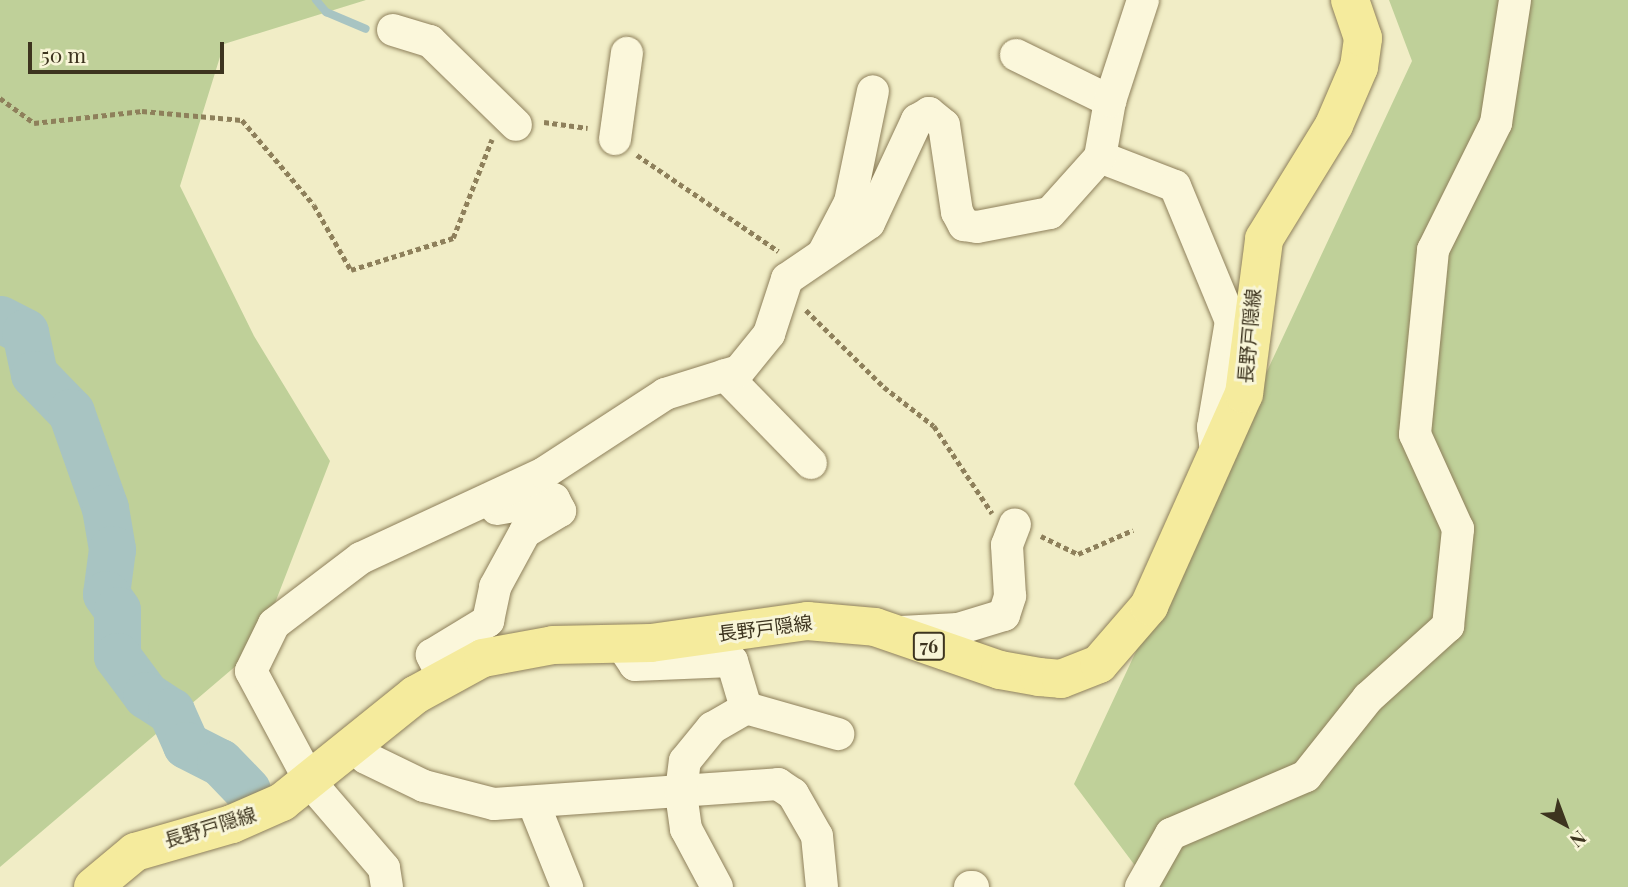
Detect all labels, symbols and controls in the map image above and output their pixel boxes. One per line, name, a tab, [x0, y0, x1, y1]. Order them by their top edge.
scale bar	[32, 28, 228, 72]
text: 50 m	[41, 40, 86, 68]
street label: 長野戸隠線	[1234, 288, 1264, 384]
street label: 長野戸隠線	[716, 611, 814, 645]
road number: 76	[912, 632, 946, 660]
north arrow	[1530, 789, 1600, 859]
street label: 長野戸隠線	[161, 802, 259, 852]
text: N	[1565, 826, 1592, 854]

